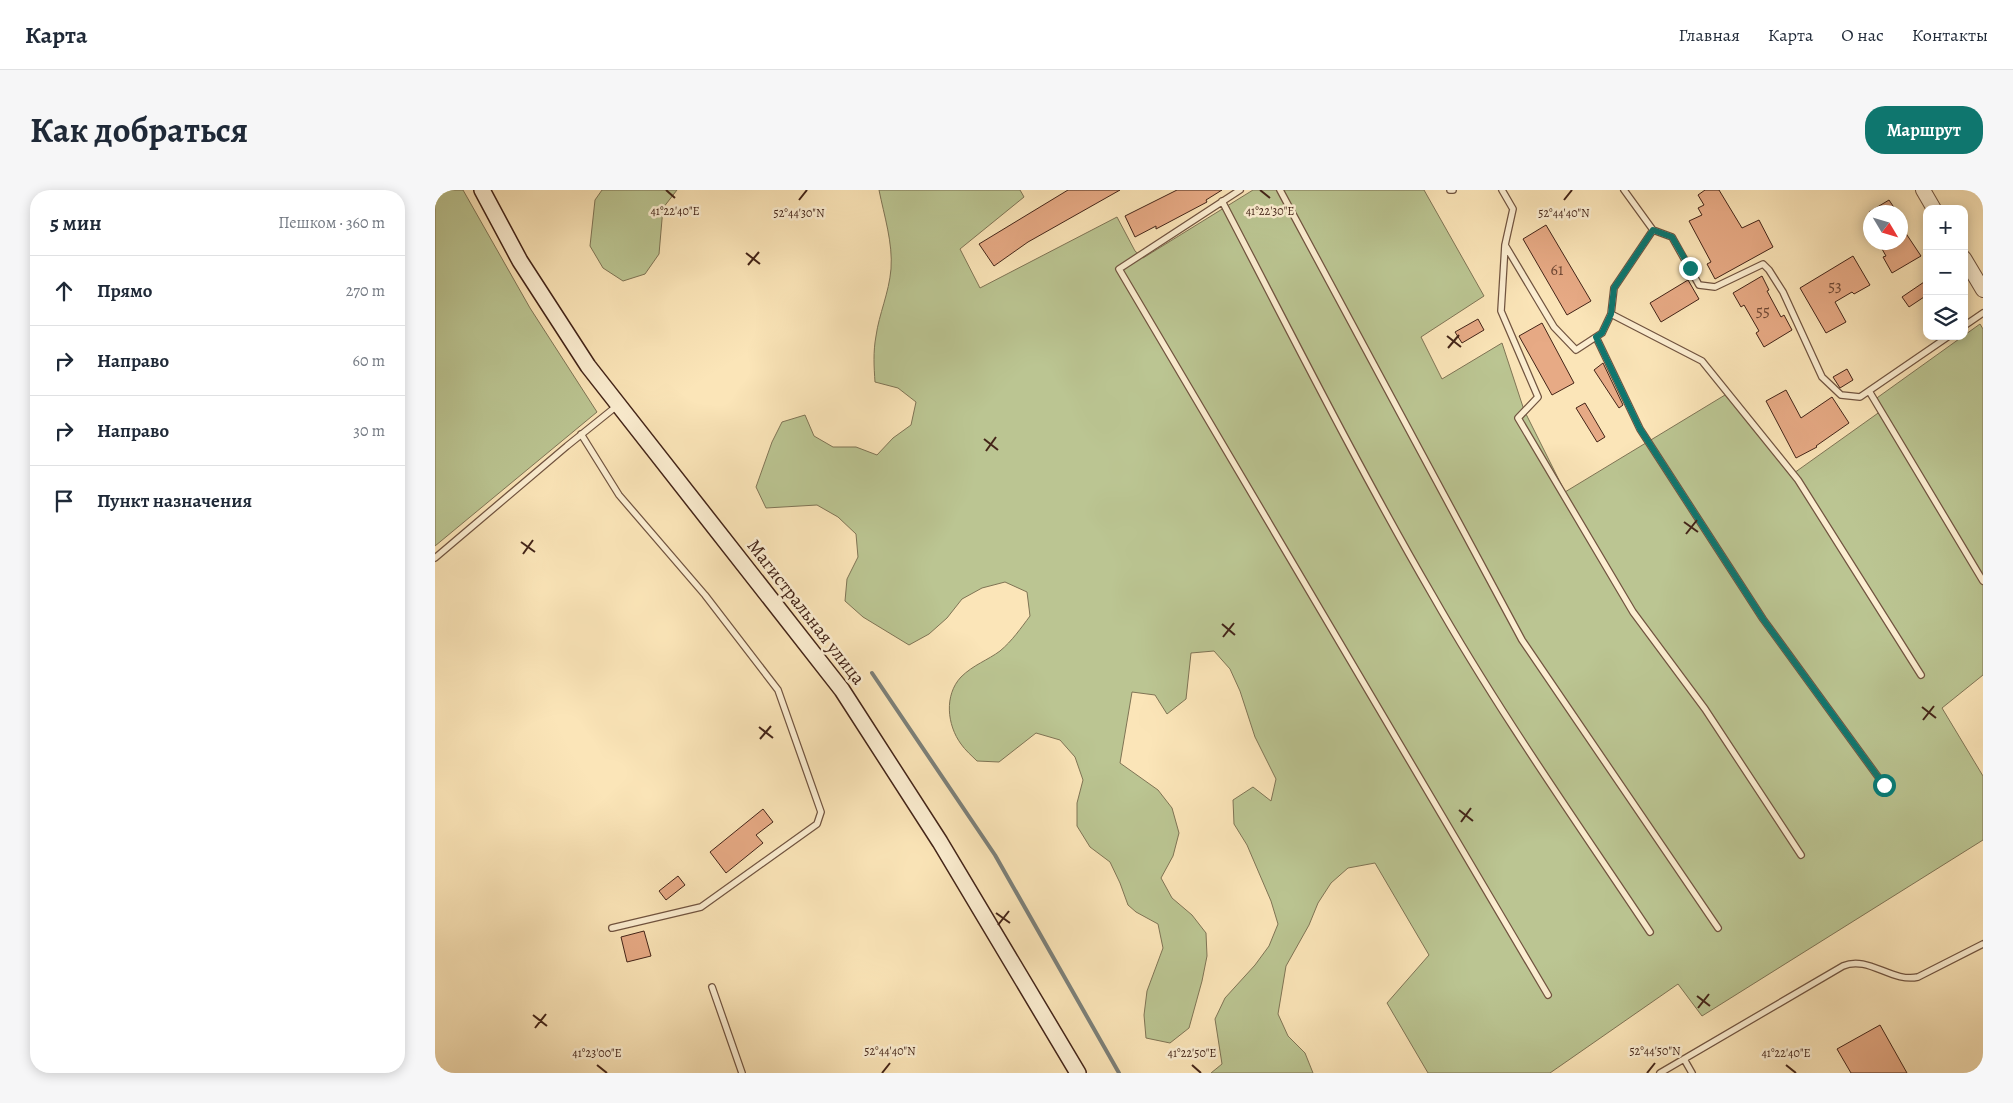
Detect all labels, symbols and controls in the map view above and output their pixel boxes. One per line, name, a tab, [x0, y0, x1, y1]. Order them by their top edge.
text: Карта	[25, 19, 87, 51]
text: Главная	[1679, 23, 1740, 47]
text: Карта	[1768, 23, 1813, 47]
text: О нас	[1841, 23, 1884, 47]
text: Контакты	[1912, 23, 1988, 47]
text: Как добраться	[30, 106, 248, 154]
button: Маршрут	[1865, 106, 1983, 154]
text: 41°22'40"E	[650, 203, 700, 219]
text: 41°22'30"E	[1246, 203, 1294, 219]
text: 52°44'30"N	[773, 205, 825, 221]
text: 52°44'40"N	[1538, 205, 1590, 221]
north arrow	[1863, 205, 1908, 250]
map controls	[1923, 205, 1968, 340]
button: +	[1923, 205, 1968, 250]
text: 5 мин	[50, 209, 102, 237]
text: Пешком · 360 m	[278, 212, 385, 234]
button: −	[1923, 250, 1968, 295]
route end	[1679, 257, 1702, 280]
house number: 61	[1551, 259, 1564, 281]
house number: 53	[1828, 275, 1842, 297]
icon: ahead	[50, 277, 78, 305]
text: Прямо	[97, 278, 152, 304]
text: 270 m	[346, 280, 385, 302]
button: layers	[1923, 295, 1968, 340]
house number: 55	[1756, 300, 1770, 322]
icon: right	[50, 347, 78, 375]
text: Направо	[97, 348, 169, 374]
text: 60 m	[353, 350, 385, 372]
icon: right	[50, 417, 78, 445]
text: Направо	[97, 418, 169, 444]
text: 30 m	[353, 420, 385, 442]
icon: arrive	[50, 487, 78, 515]
text: Пункт назначения	[97, 488, 252, 514]
street label: Магистральная улица	[741, 534, 871, 690]
route start	[1873, 774, 1896, 797]
text: 52°44'40"N	[864, 1043, 916, 1059]
text: 52°44'50"N	[1629, 1043, 1681, 1059]
text: 41°23'00"E	[572, 1045, 622, 1061]
text: 41°22'50"E	[1168, 1045, 1216, 1061]
text: 41°22'40"E	[1761, 1045, 1811, 1061]

